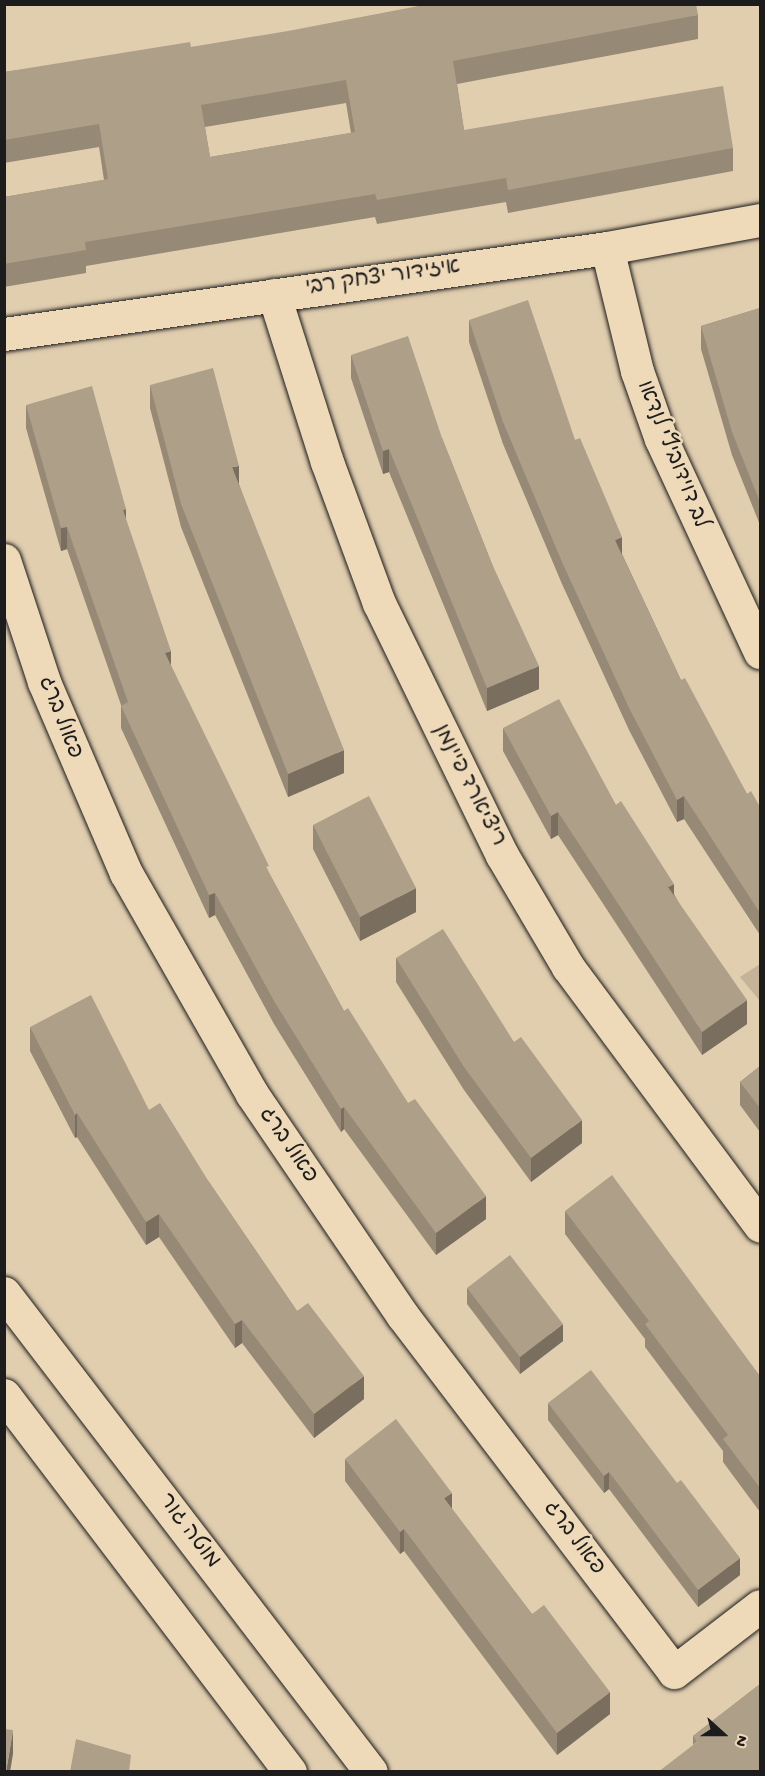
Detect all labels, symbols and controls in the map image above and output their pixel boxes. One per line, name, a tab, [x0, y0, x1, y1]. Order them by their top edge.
street label: איזידור יצחק רבי	[304, 255, 462, 303]
street label: לב דוידוביץ' לנדאו	[629, 377, 713, 533]
street label: פאול ברג	[31, 673, 87, 763]
street label: ריצ'ארד פיינמן	[426, 720, 510, 852]
street label: פאול ברג	[252, 1103, 322, 1189]
street label: מוטה גור	[151, 1489, 225, 1575]
street label: פאול ברג	[537, 1497, 609, 1581]
north arrow	[693, 1704, 753, 1764]
text: N	[730, 1732, 751, 1749]

